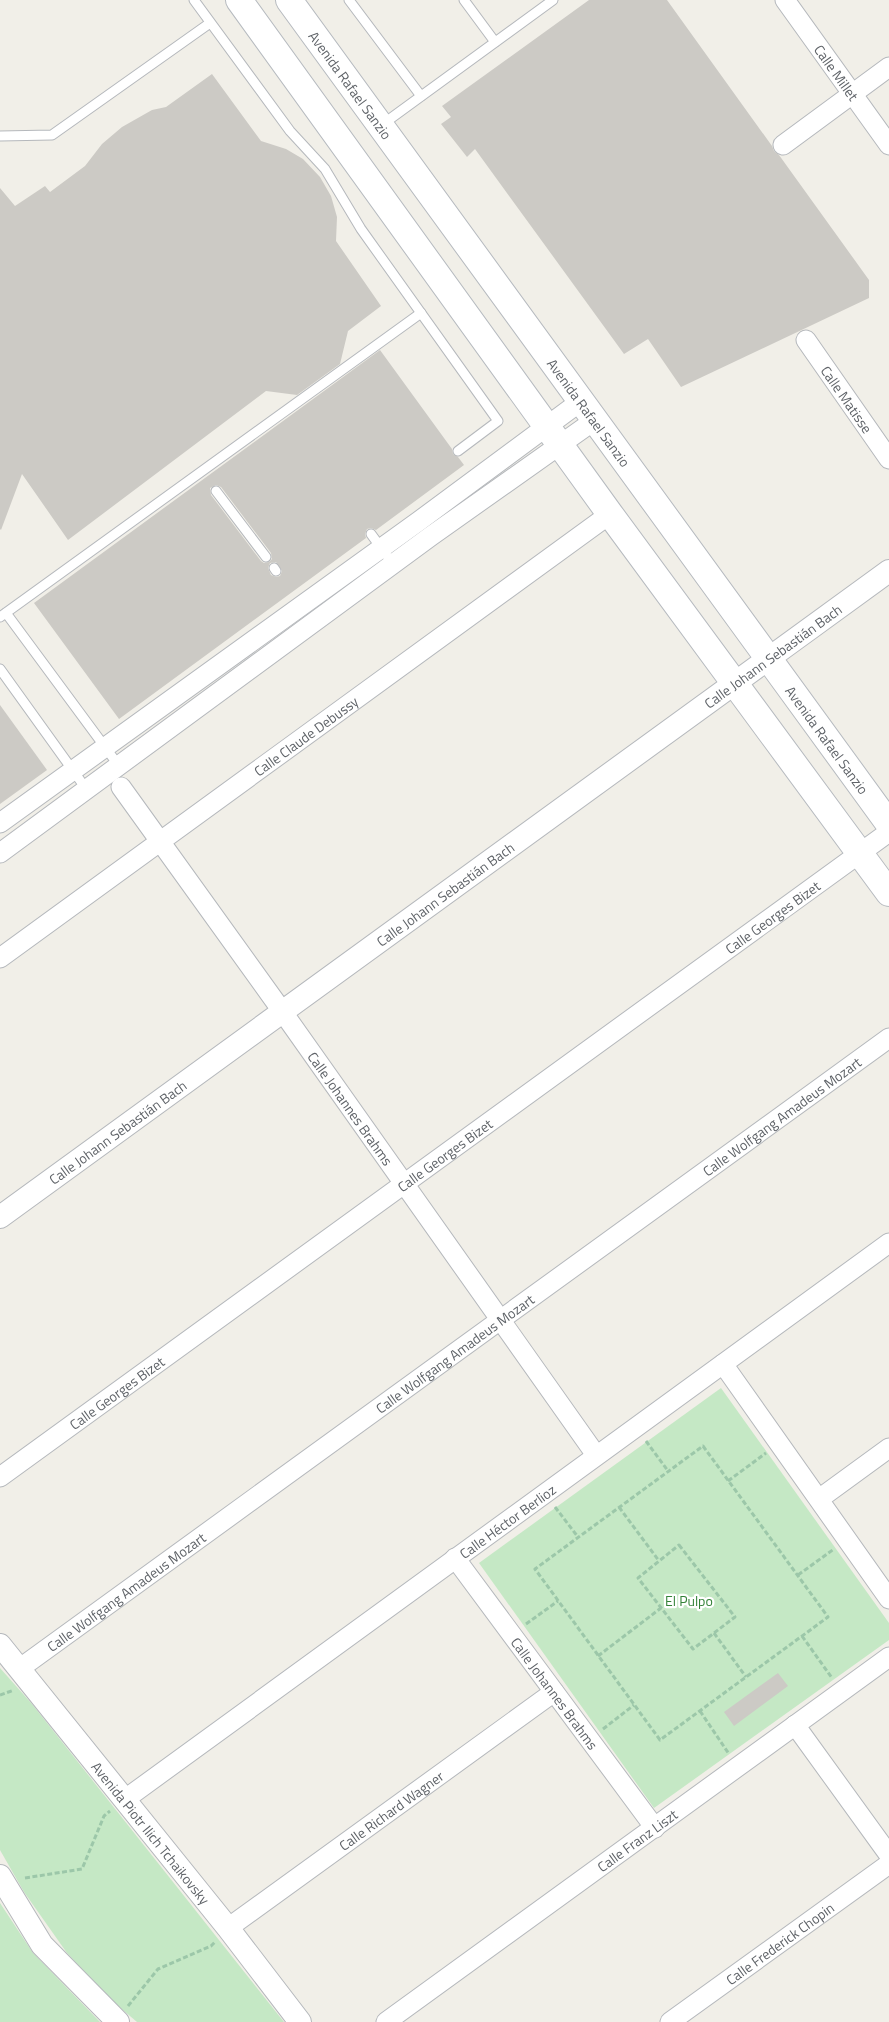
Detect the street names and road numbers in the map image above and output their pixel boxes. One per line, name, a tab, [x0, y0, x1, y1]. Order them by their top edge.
street label: Avenida Rafael Sanzio	[304, 26, 397, 143]
street label: Calle Millet	[810, 40, 864, 105]
street label: Avenida Rafael Sanzio	[543, 354, 636, 471]
street label: Calle Matisse	[816, 361, 878, 437]
street label: Calle Johann Sebastián Bach	[699, 598, 846, 713]
street label: Avenida Rafael Sanzio	[781, 681, 874, 798]
street label: Calle Claude Debussy	[249, 690, 362, 781]
street label: Calle Johann Sebastián Bach	[372, 836, 518, 951]
street label: Calle Georges Bizet	[720, 875, 824, 958]
street label: Calle Johannes Brahms	[303, 1047, 398, 1170]
street label: Calle Wolfgang Amadeus Mozart	[698, 1051, 865, 1181]
street label: Calle Johann Sebastián Bach	[44, 1075, 191, 1189]
street label: Calle Georges Bizet	[392, 1113, 496, 1196]
street label: Calle Wolfgang Amadeus Mozart	[371, 1288, 538, 1418]
street label: Calle Georges Bizet	[65, 1351, 169, 1434]
street label: Calle Héctor Berlioz	[455, 1479, 560, 1563]
street label: Calle Wolfgang Amadeus Mozart	[42, 1527, 210, 1656]
street label: Calle Johannes Brahms	[506, 1632, 604, 1754]
street label: Avenida Piotr Ilich Tchaikovsky	[87, 1757, 215, 1909]
street label: Calle Richard Wagner	[334, 1765, 448, 1855]
street label: Calle Franz Liszt	[592, 1804, 682, 1876]
street label: Calle Frederick Chopin	[721, 1897, 838, 1989]

